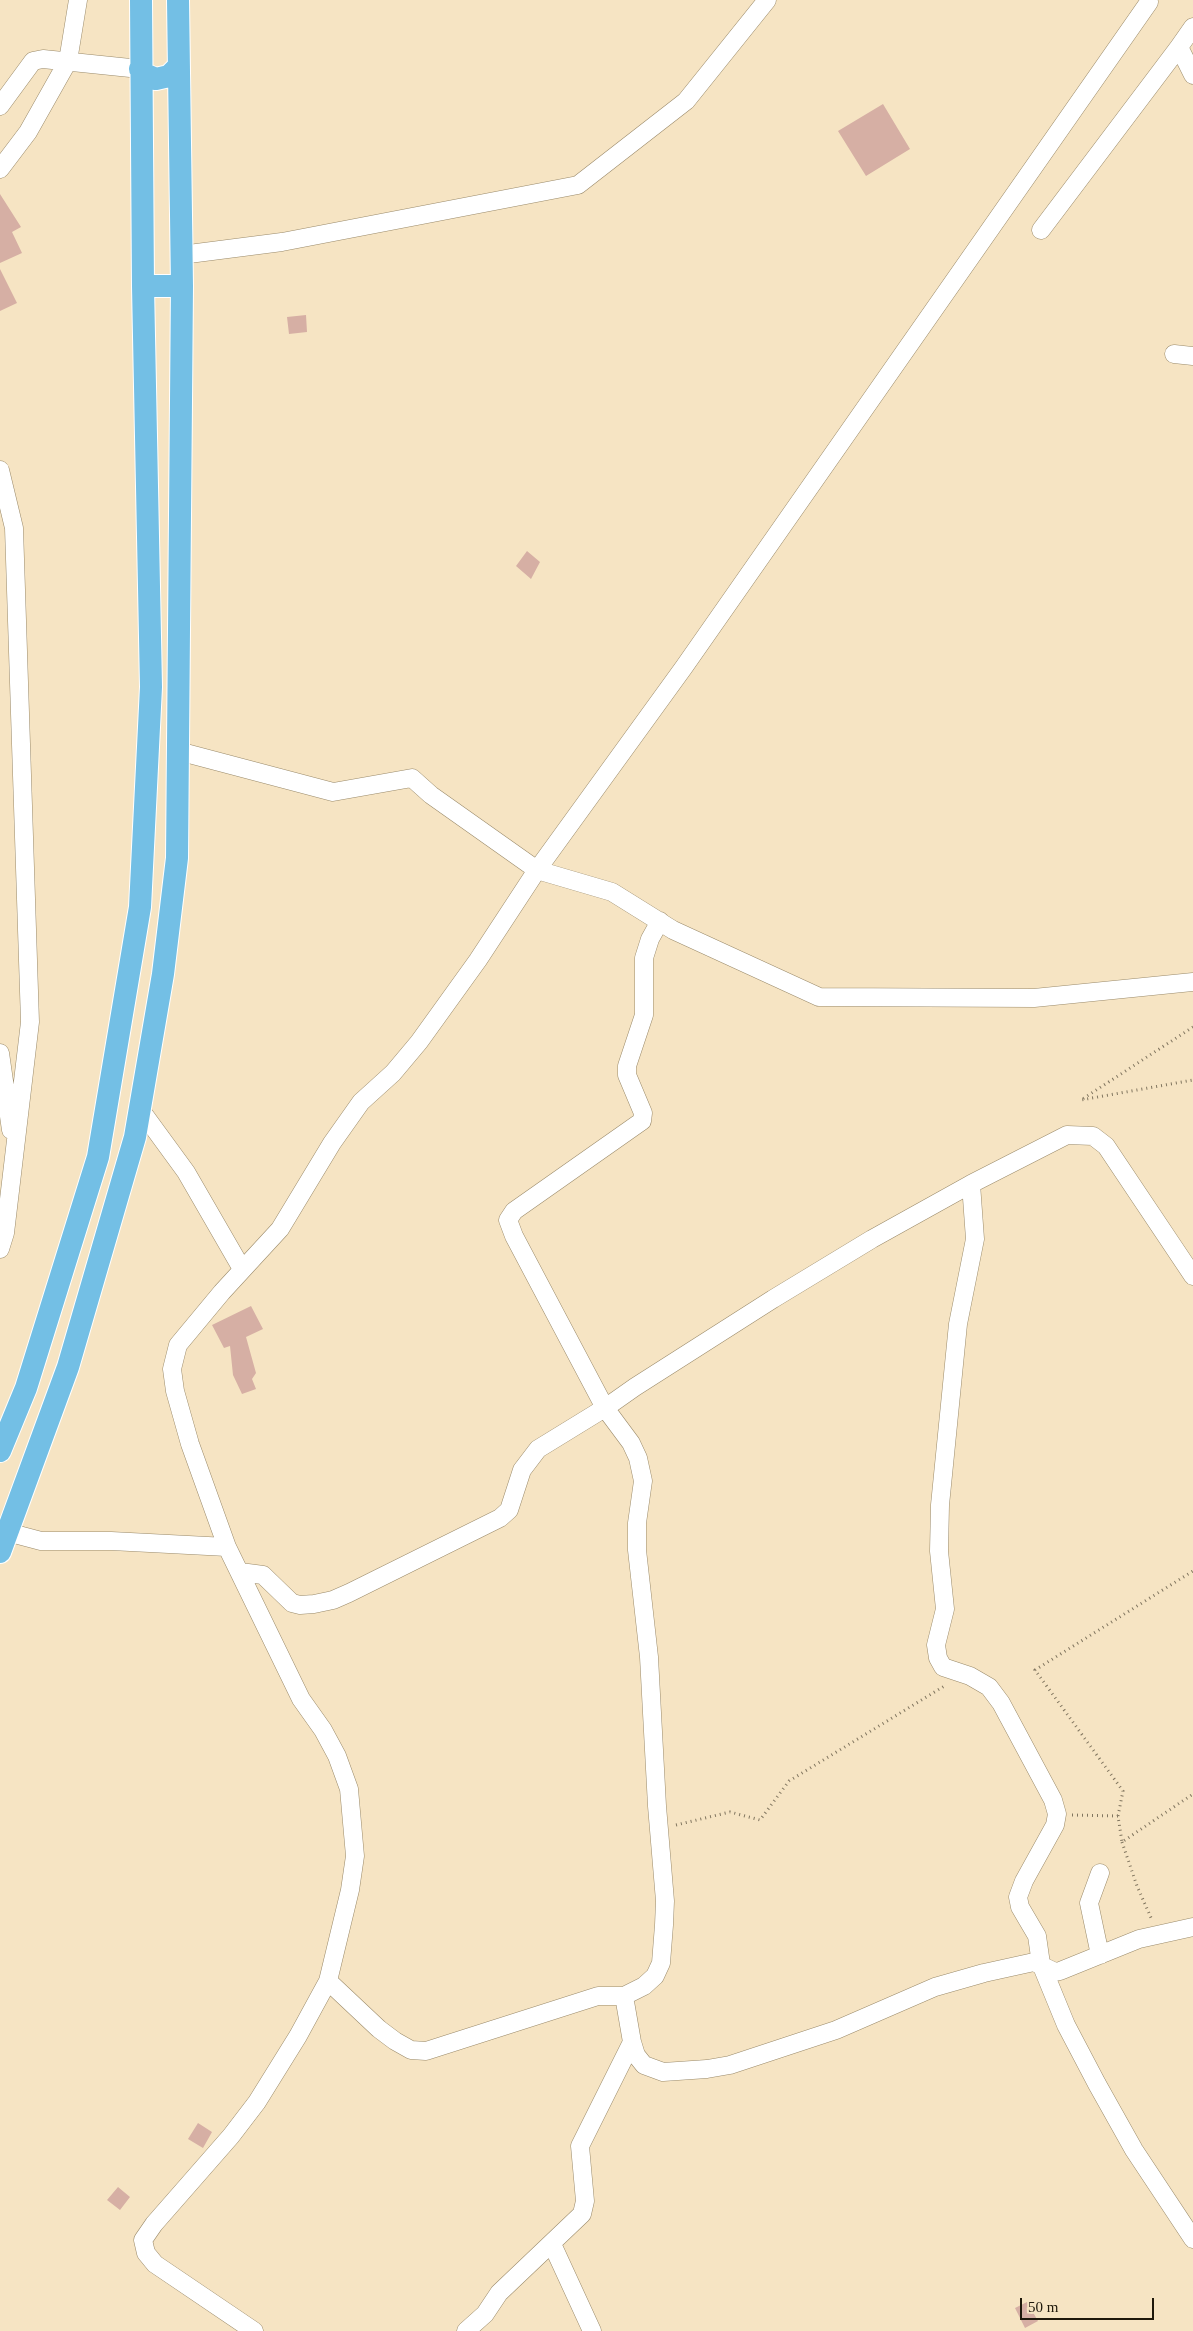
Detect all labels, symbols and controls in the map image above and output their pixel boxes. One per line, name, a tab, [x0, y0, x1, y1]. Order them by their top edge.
scale bar	[1023, 2288, 1157, 2320]
text: 50 m	[1028, 2299, 1058, 2315]

